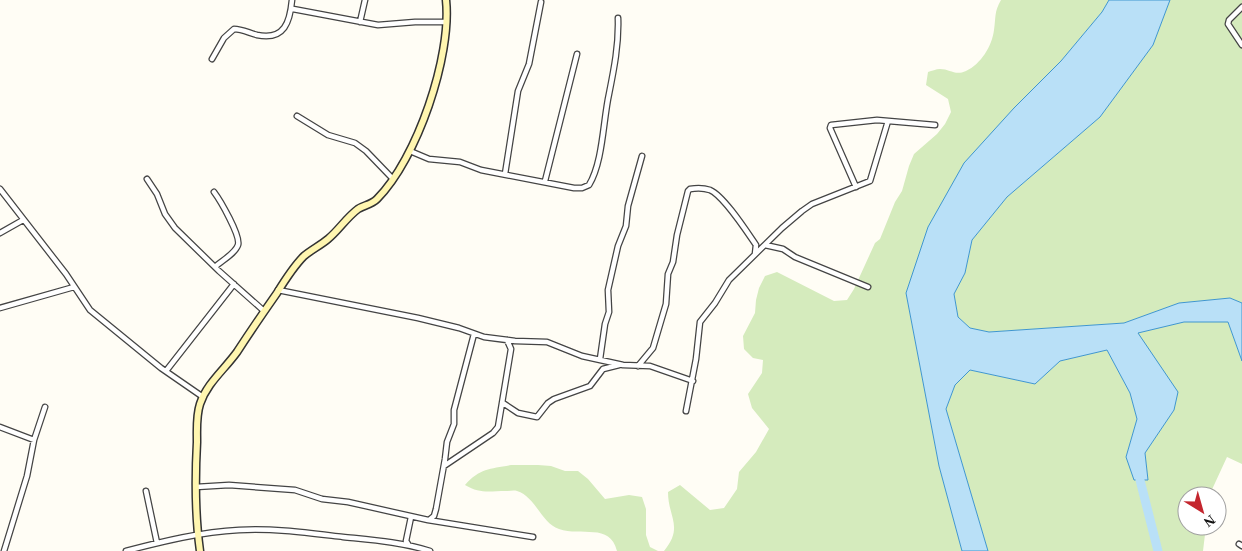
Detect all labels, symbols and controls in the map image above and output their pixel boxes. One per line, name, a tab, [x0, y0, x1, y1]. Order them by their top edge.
north arrow	[1177, 486, 1227, 536]
text: N	[1201, 512, 1218, 530]

